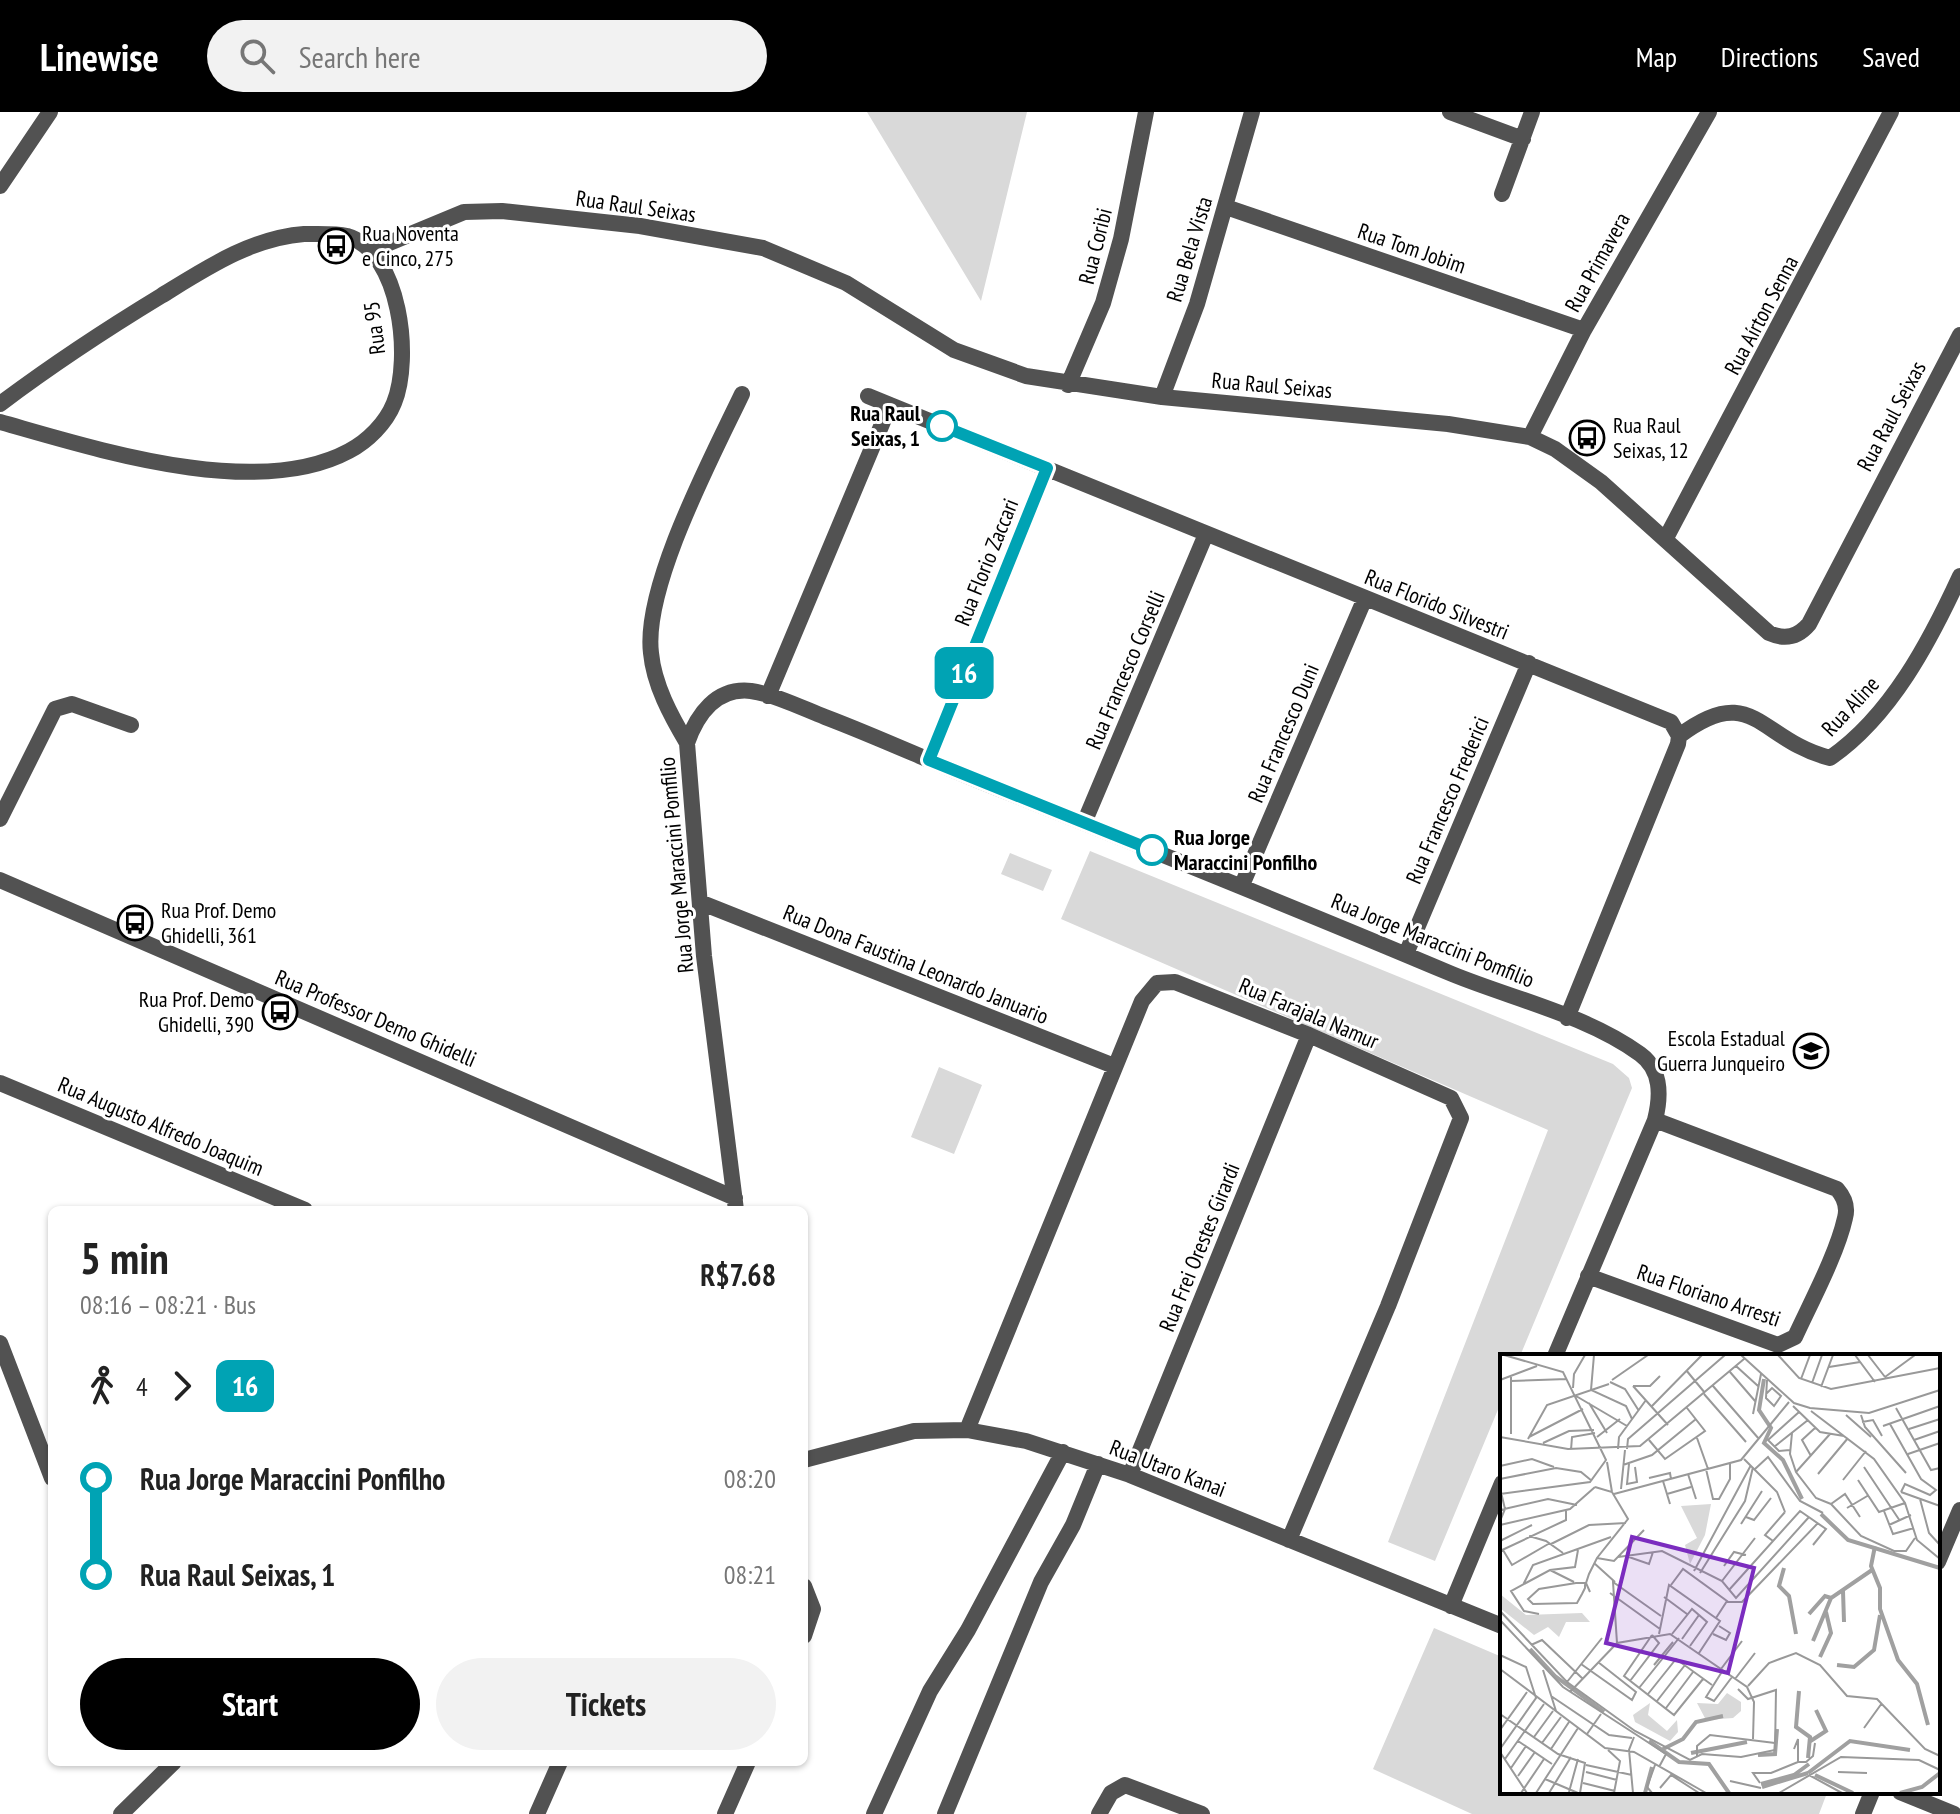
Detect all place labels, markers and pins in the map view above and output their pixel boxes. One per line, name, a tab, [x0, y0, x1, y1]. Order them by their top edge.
place label: Rua Noventa e Cinco, 275	[362, 219, 459, 272]
bus stop icon: Rua Noventa e Cinco, 275	[317, 227, 355, 265]
place label: Rua Raul Seixas, 1	[850, 399, 921, 452]
marker: Rua Raul Seixas, 1	[927, 411, 957, 441]
place label: Rua Raul Seixas, 12	[1613, 411, 1689, 464]
bus stop icon: Rua Raul Seixas, 12	[1568, 419, 1606, 457]
place label: Rua Jorge Maraccini Ponfilho	[1174, 823, 1317, 876]
marker: Rua Jorge Maraccini Ponfilho	[1137, 835, 1167, 865]
place label: Rua Prof. Demo Ghidelli, 361	[161, 896, 276, 949]
bus stop icon: Rua Prof. Demo Ghidelli, 361	[116, 904, 154, 942]
place label: Rua Prof. Demo Ghidelli, 390	[139, 985, 254, 1038]
bus stop icon: Rua Prof. Demo Ghidelli, 390	[261, 993, 299, 1031]
place label: Escola Estadual Guerra Junqueiro	[1657, 1024, 1786, 1077]
school or university icon: Escola Estadual Guerra Junqueiro	[1792, 1032, 1830, 1070]

